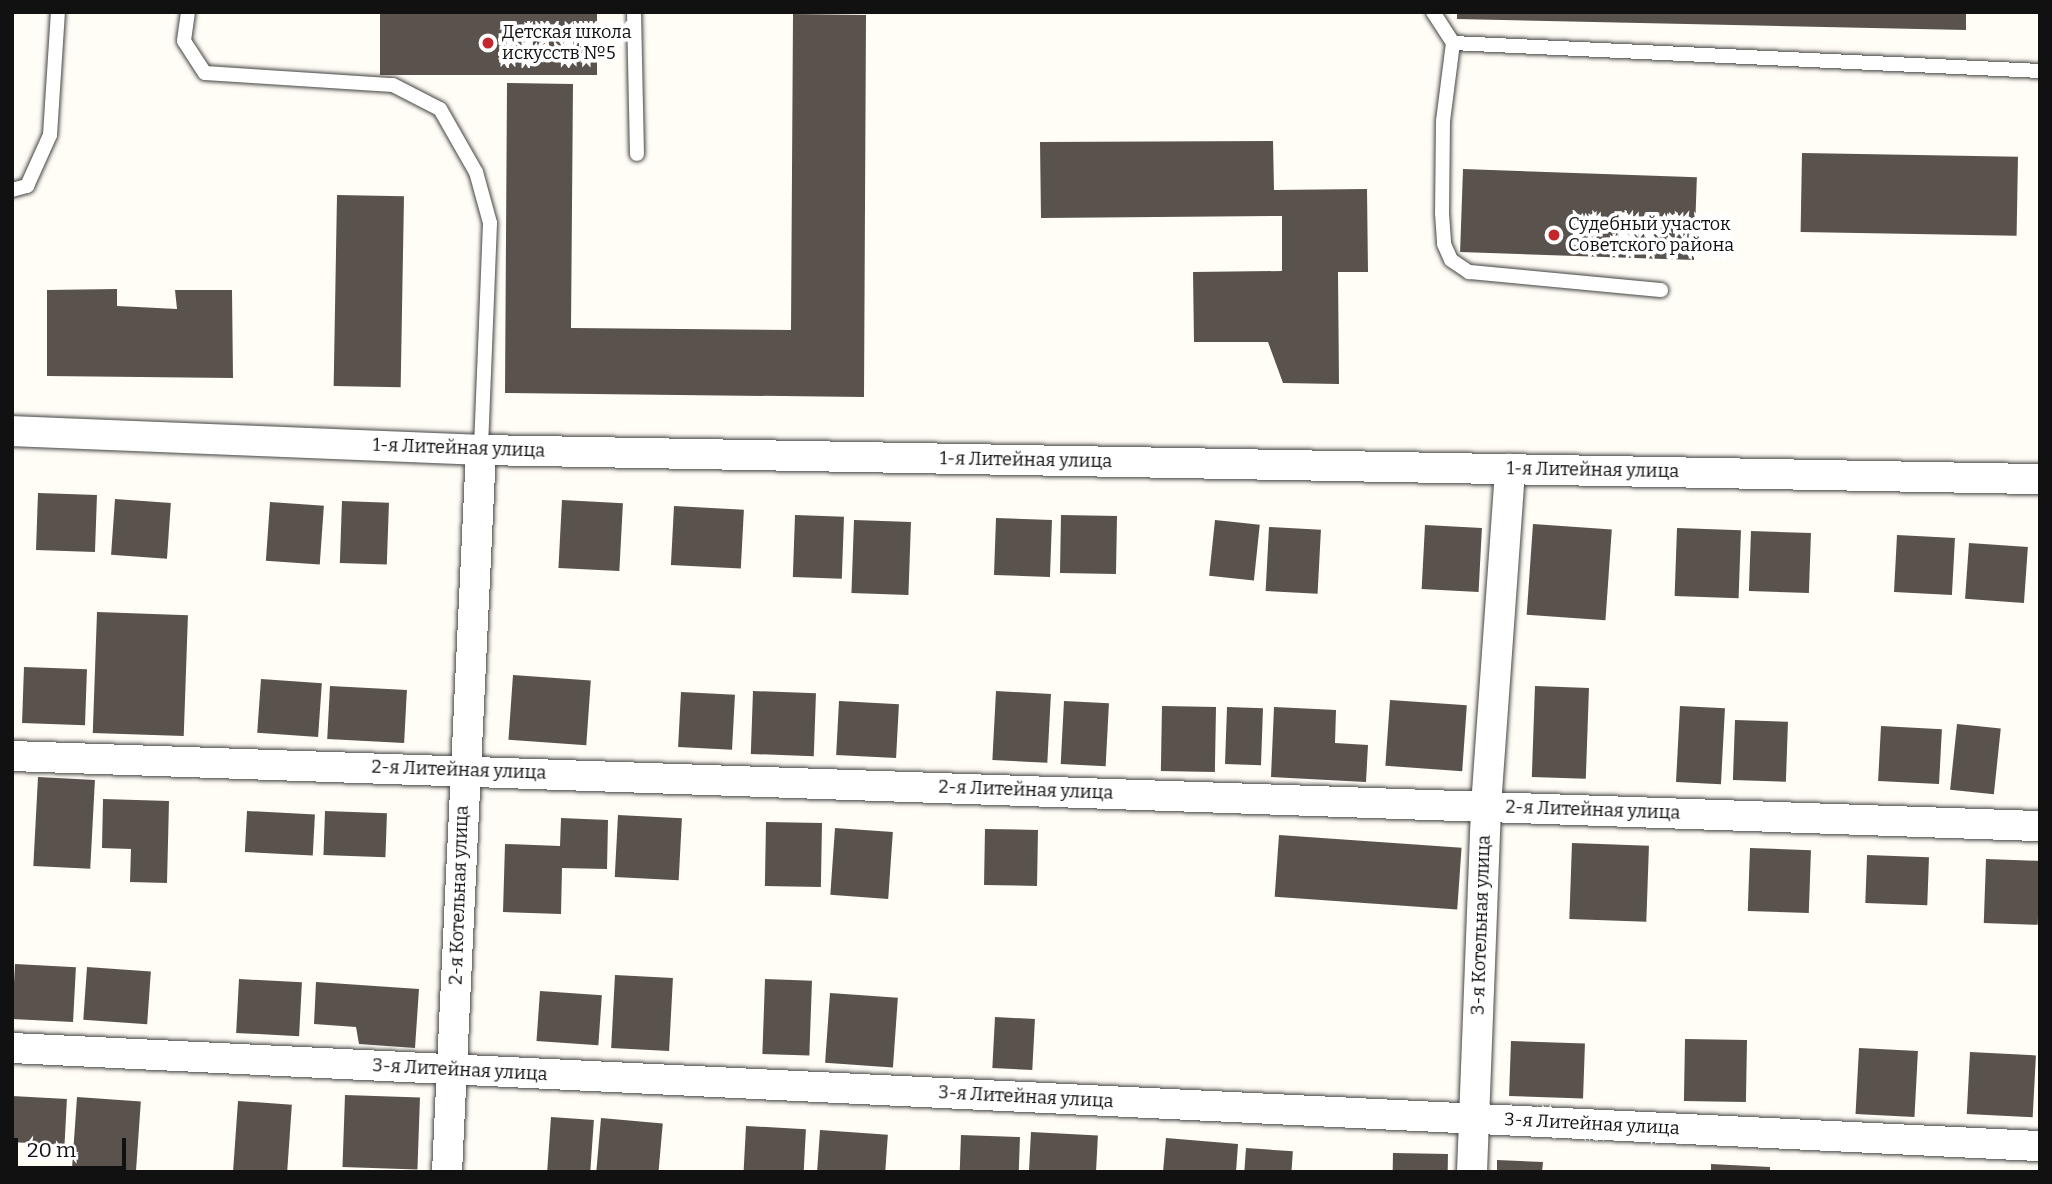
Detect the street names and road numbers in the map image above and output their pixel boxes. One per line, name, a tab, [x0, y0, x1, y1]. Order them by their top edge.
street label: 1-я Литейная улица	[372, 434, 546, 462]
street label: 1-я Литейная улица	[940, 448, 1112, 472]
street label: 1-я Литейная улица	[1507, 458, 1679, 482]
street label: 2-я Литейная улица	[371, 756, 547, 784]
street label: 2-я Литейная улица	[938, 776, 1114, 804]
street label: 2-я Литейная улица	[1505, 796, 1681, 824]
street label: 2-я Котельная улица	[445, 805, 473, 985]
street label: 3-я Котельная улица	[1467, 835, 1495, 1015]
street label: 3-я Литейная улица	[372, 1055, 548, 1085]
street label: 3-я Литейная улица	[938, 1082, 1114, 1112]
street label: 3-я Литейная улица	[1504, 1109, 1680, 1139]

